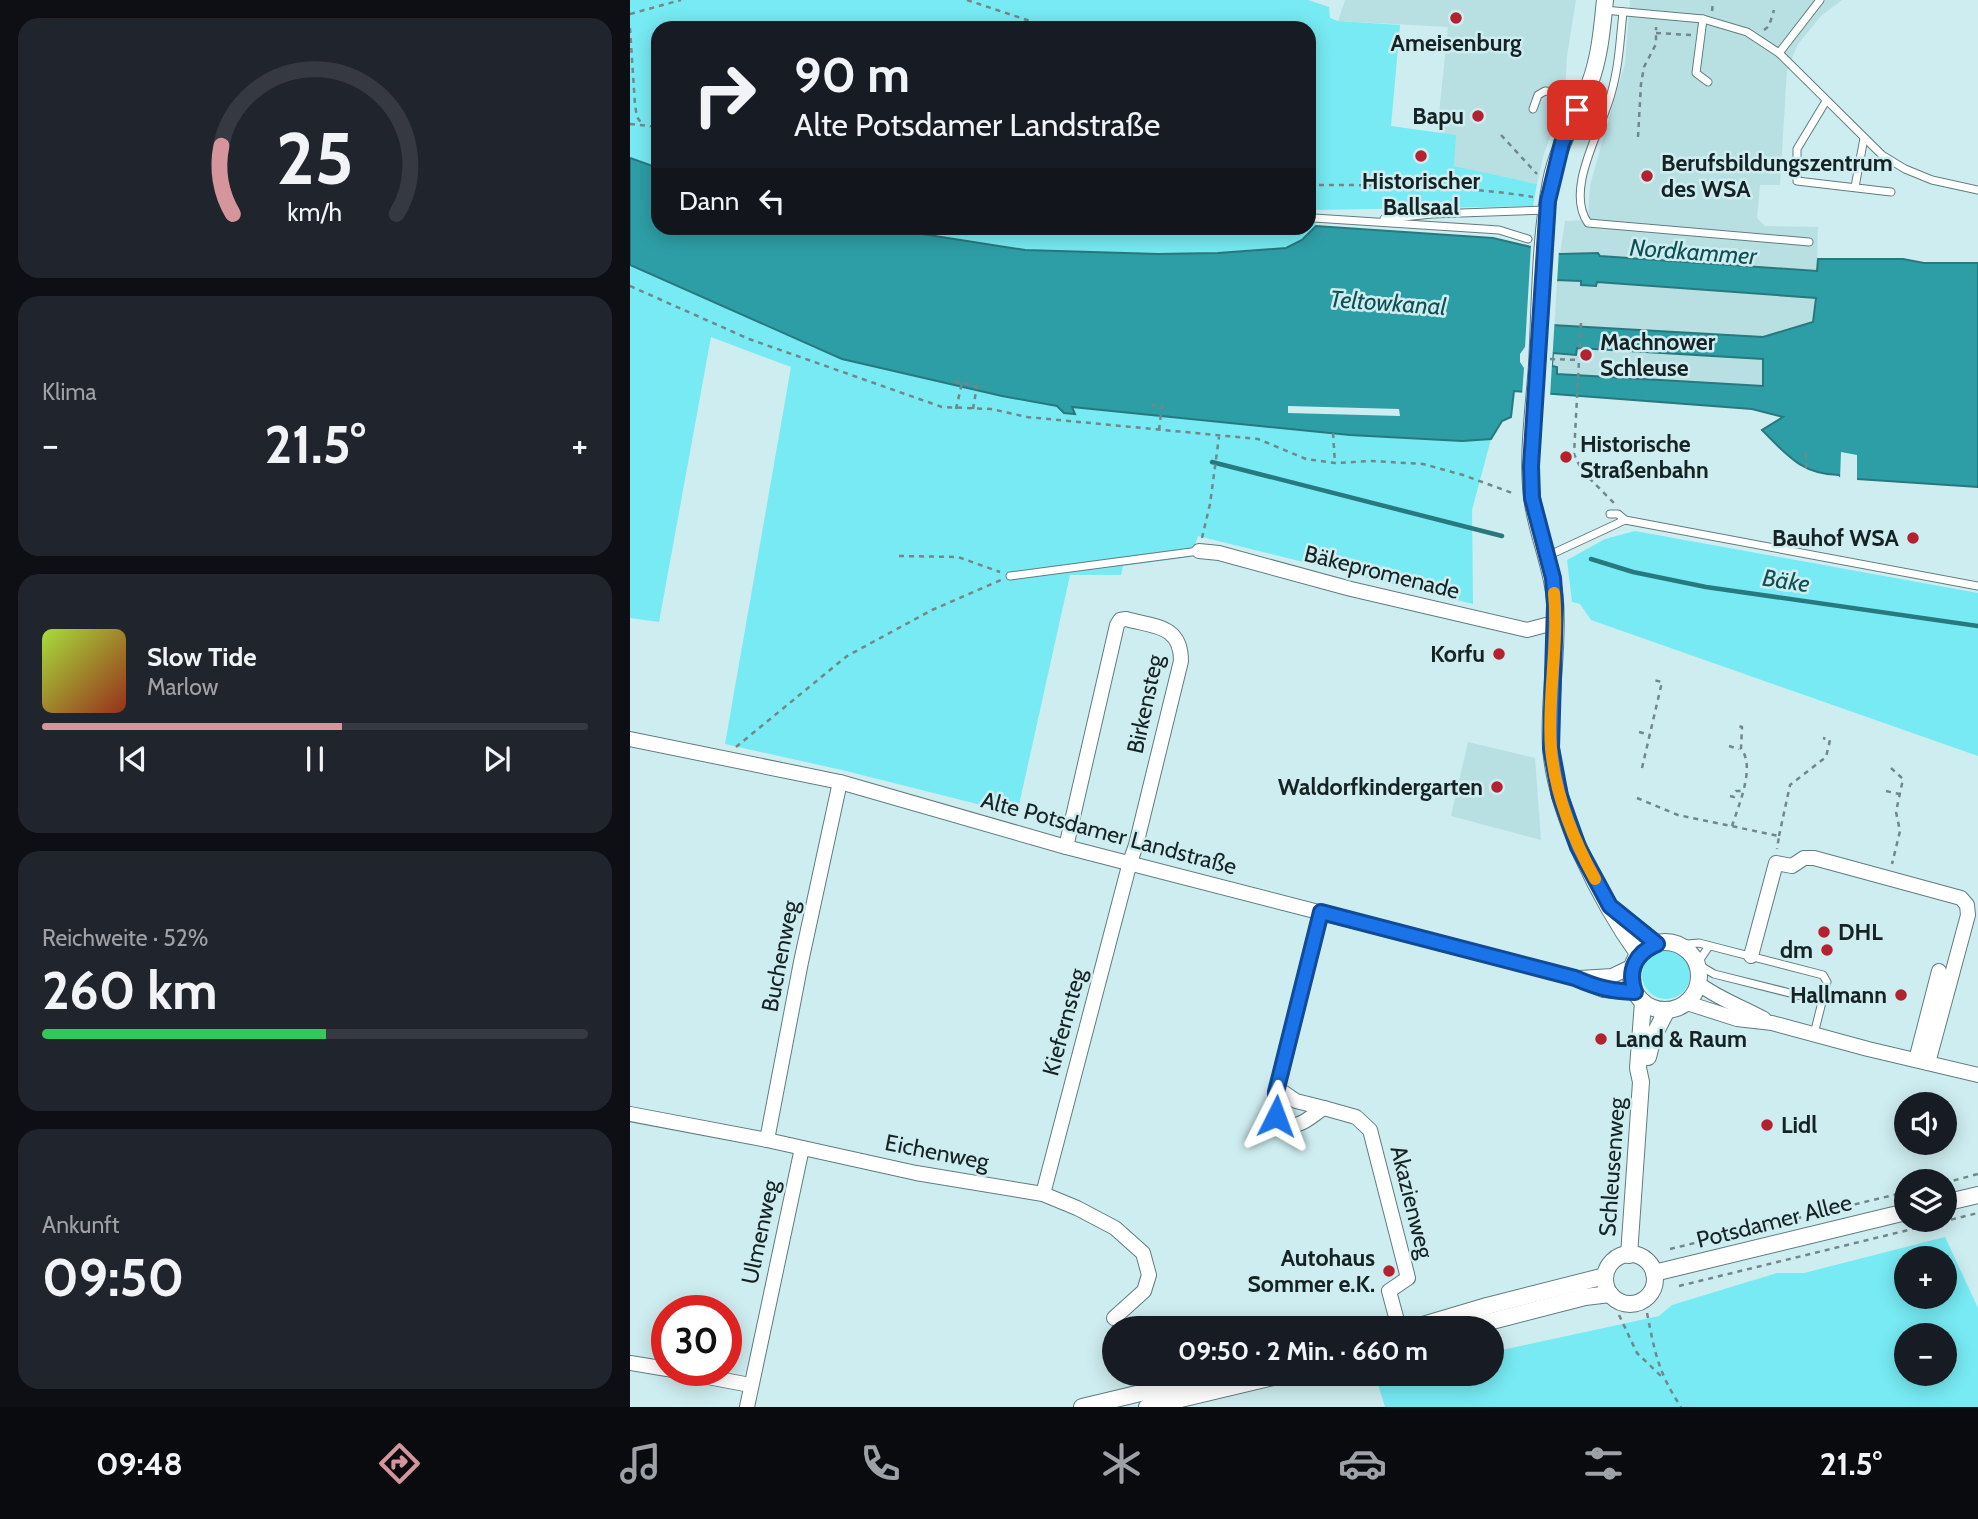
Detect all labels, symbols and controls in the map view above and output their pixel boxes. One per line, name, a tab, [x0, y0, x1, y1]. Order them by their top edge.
marker: Ameisenburg	[1448, 10, 1464, 26]
place label: Ameisenburg	[1391, 29, 1522, 57]
text: 90 m	[794, 45, 910, 104]
icon: right	[679, 49, 770, 140]
pin	[1547, 80, 1607, 140]
icon: arrive	[1558, 91, 1596, 129]
place label: Bapu	[1412, 102, 1464, 130]
text: Alte Potsdamer Landstraße	[794, 105, 1160, 144]
marker: Bapu	[1470, 108, 1486, 124]
text: 25	[276, 114, 354, 202]
marker: Historischer Ballsaal	[1413, 148, 1429, 164]
place label: Berufsbildungszentrum des WSA	[1661, 149, 1893, 203]
place label: Historischer Ballsaal	[1362, 167, 1481, 221]
marker: Berufsbildungszentrum des WSA	[1639, 168, 1655, 184]
icon: left	[753, 182, 791, 220]
text: Dann	[679, 185, 739, 217]
text: km/h	[288, 197, 342, 227]
water label: Nordkammer	[1628, 233, 1759, 271]
water label: Teltowkanal	[1329, 284, 1448, 321]
place label: Machnower Schleuse	[1600, 328, 1716, 382]
marker: Machnower Schleuse	[1578, 347, 1594, 363]
text: Klima	[42, 378, 97, 406]
text: 21.5°	[264, 413, 366, 476]
text: −	[42, 421, 59, 468]
text: +	[571, 421, 588, 468]
place label: Historische Straßenbahn	[1580, 430, 1709, 484]
marker: Historische Straßenbahn	[1558, 449, 1574, 465]
place label: Bauhof WSA	[1772, 524, 1900, 552]
marker: Bauhof WSA	[1905, 530, 1921, 546]
street label: Bäkepromenade	[1301, 539, 1463, 605]
water label: Bäke	[1761, 563, 1812, 598]
place label: Korfu	[1430, 640, 1485, 668]
text: Slow Tide	[147, 641, 257, 673]
marker: Korfu	[1491, 646, 1507, 662]
street label: Birkensteg	[1121, 651, 1169, 756]
text: Marlow	[147, 673, 218, 701]
icon: previous	[114, 740, 152, 778]
icon: pause	[296, 740, 334, 778]
icon: next	[478, 740, 516, 778]
place label: Waldorfkindergarten	[1278, 773, 1483, 801]
marker: Waldorfkindergarten	[1489, 779, 1505, 795]
street label: Alte Potsdamer Landstraße	[978, 785, 1240, 881]
street label: Buchenweg	[755, 897, 805, 1014]
place label: DHL	[1838, 918, 1883, 946]
text: Reichweite · 52%	[42, 924, 208, 952]
marker: DHL	[1816, 924, 1832, 940]
place label: dm	[1780, 936, 1813, 964]
marker: dm	[1819, 942, 1835, 958]
text: 260 km	[42, 959, 218, 1022]
street label: Kiefernsteg	[1036, 965, 1092, 1079]
place label: Hallmann	[1790, 981, 1887, 1009]
marker: Hallmann	[1893, 987, 1909, 1003]
place label: Land & Raum	[1615, 1025, 1747, 1053]
marker: Land & Raum	[1593, 1031, 1609, 1047]
position arrow	[1239, 1079, 1313, 1153]
map controls	[1894, 1092, 1957, 1386]
button: sound	[1894, 1092, 1957, 1155]
street label: Schleusenweg	[1593, 1096, 1631, 1237]
place label: Lidl	[1781, 1111, 1817, 1139]
marker: Lidl	[1759, 1117, 1775, 1133]
street label: Eichenweg	[883, 1128, 992, 1176]
street label: Akazienweg	[1384, 1143, 1440, 1262]
button: layers	[1894, 1169, 1957, 1232]
street label: Ulmenweg	[735, 1177, 785, 1287]
street label: Potsdamer Allee	[1693, 1188, 1855, 1254]
text: Ankunft	[42, 1211, 120, 1239]
place label: Autohaus Sommer e.K.	[1247, 1244, 1375, 1298]
text: 09:50	[42, 1246, 184, 1309]
button: +	[1894, 1246, 1957, 1309]
marker: Autohaus Sommer e.K.	[1381, 1263, 1397, 1279]
speed limit sign: 30	[651, 1295, 742, 1386]
button: −	[1894, 1323, 1957, 1386]
text: 09:50 · 2 Min. · 660 m	[1178, 1335, 1428, 1367]
icon: directions	[375, 1439, 424, 1488]
icon: music	[616, 1439, 665, 1488]
icon: phone	[856, 1439, 905, 1488]
icon: climate	[1097, 1439, 1146, 1488]
icon: car	[1338, 1439, 1387, 1488]
icon: filters	[1579, 1439, 1628, 1488]
text: 09:48	[96, 1444, 183, 1483]
text: 21.5°	[1820, 1444, 1882, 1483]

